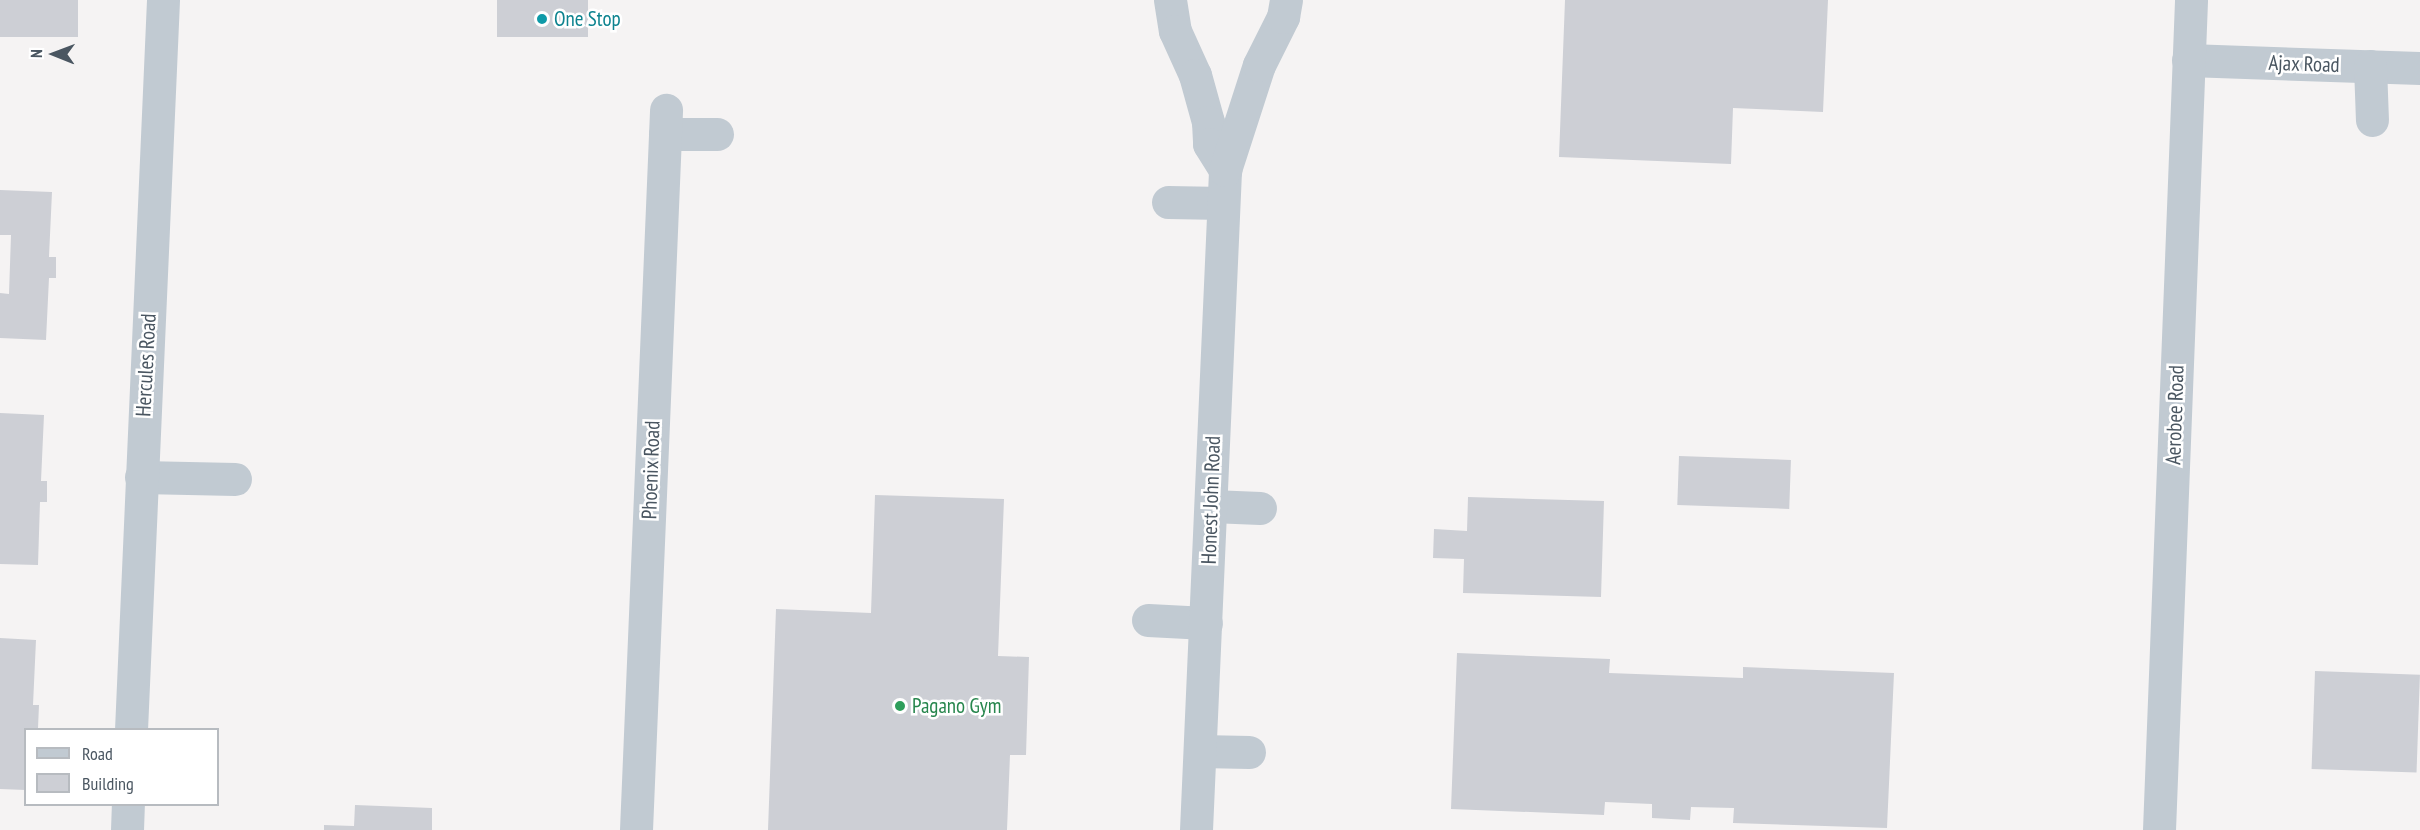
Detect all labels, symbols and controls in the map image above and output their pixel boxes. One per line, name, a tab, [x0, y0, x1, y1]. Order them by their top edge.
place label: One Stop	[554, 6, 621, 32]
marker: One Stop	[535, 12, 549, 26]
north arrow	[24, 24, 84, 84]
text: N	[26, 49, 46, 58]
street label: Ajax Road	[2268, 50, 2340, 78]
street label: Hercules Road	[131, 313, 161, 417]
street label: Aerobee Road	[2161, 365, 2189, 465]
street label: Phoenix Road	[637, 420, 665, 520]
street label: Honest John Road	[1196, 435, 1226, 565]
place label: Pagano Gym	[912, 693, 1001, 719]
marker: Pagano Gym	[893, 699, 907, 713]
legend	[24, 728, 219, 806]
text: Road	[82, 742, 113, 765]
text: Building	[82, 772, 134, 795]

